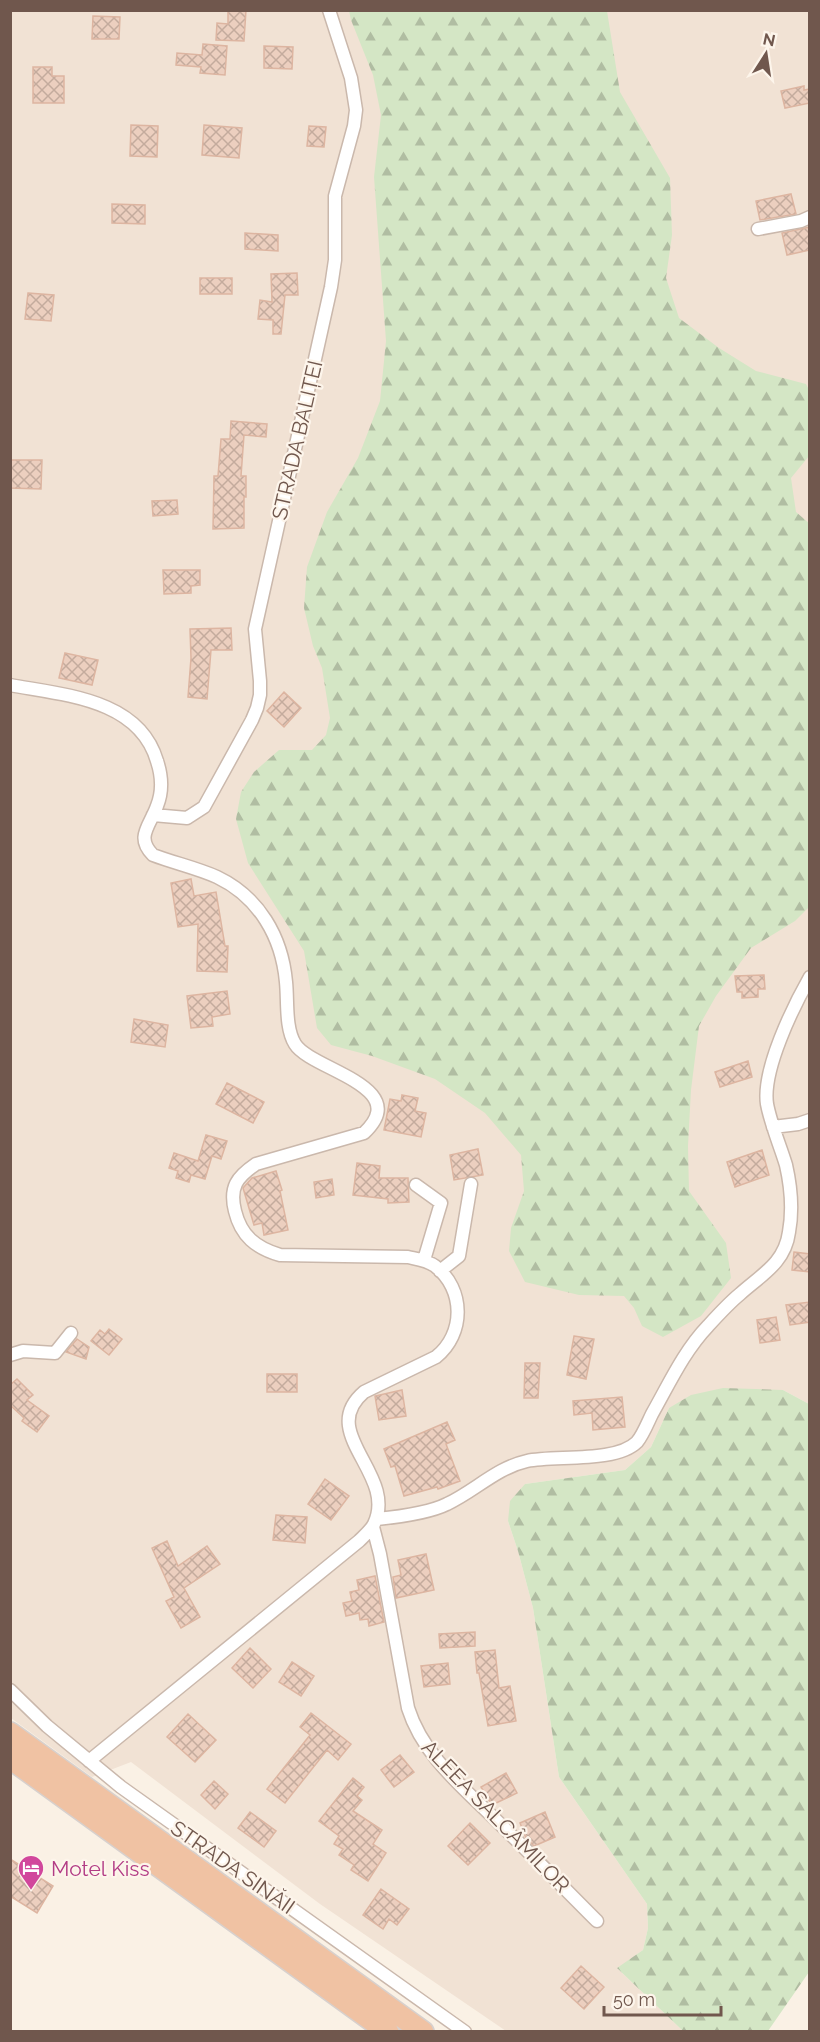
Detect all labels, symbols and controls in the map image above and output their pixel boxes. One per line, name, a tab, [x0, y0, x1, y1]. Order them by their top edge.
north arrow	[736, 24, 796, 84]
text: N	[761, 29, 777, 50]
street label: STRADA BALIȚEI	[266, 358, 328, 522]
street label: ALEEA SALCÂMILOR	[417, 1735, 575, 1897]
street label: STRADA SINĂII	[166, 1815, 300, 1919]
hotel icon: Motel Kiss	[16, 1853, 46, 1891]
place label: Motel Kiss	[51, 1856, 150, 1881]
scale bar	[604, 1979, 721, 2017]
text: 50 m	[613, 1989, 655, 2010]

